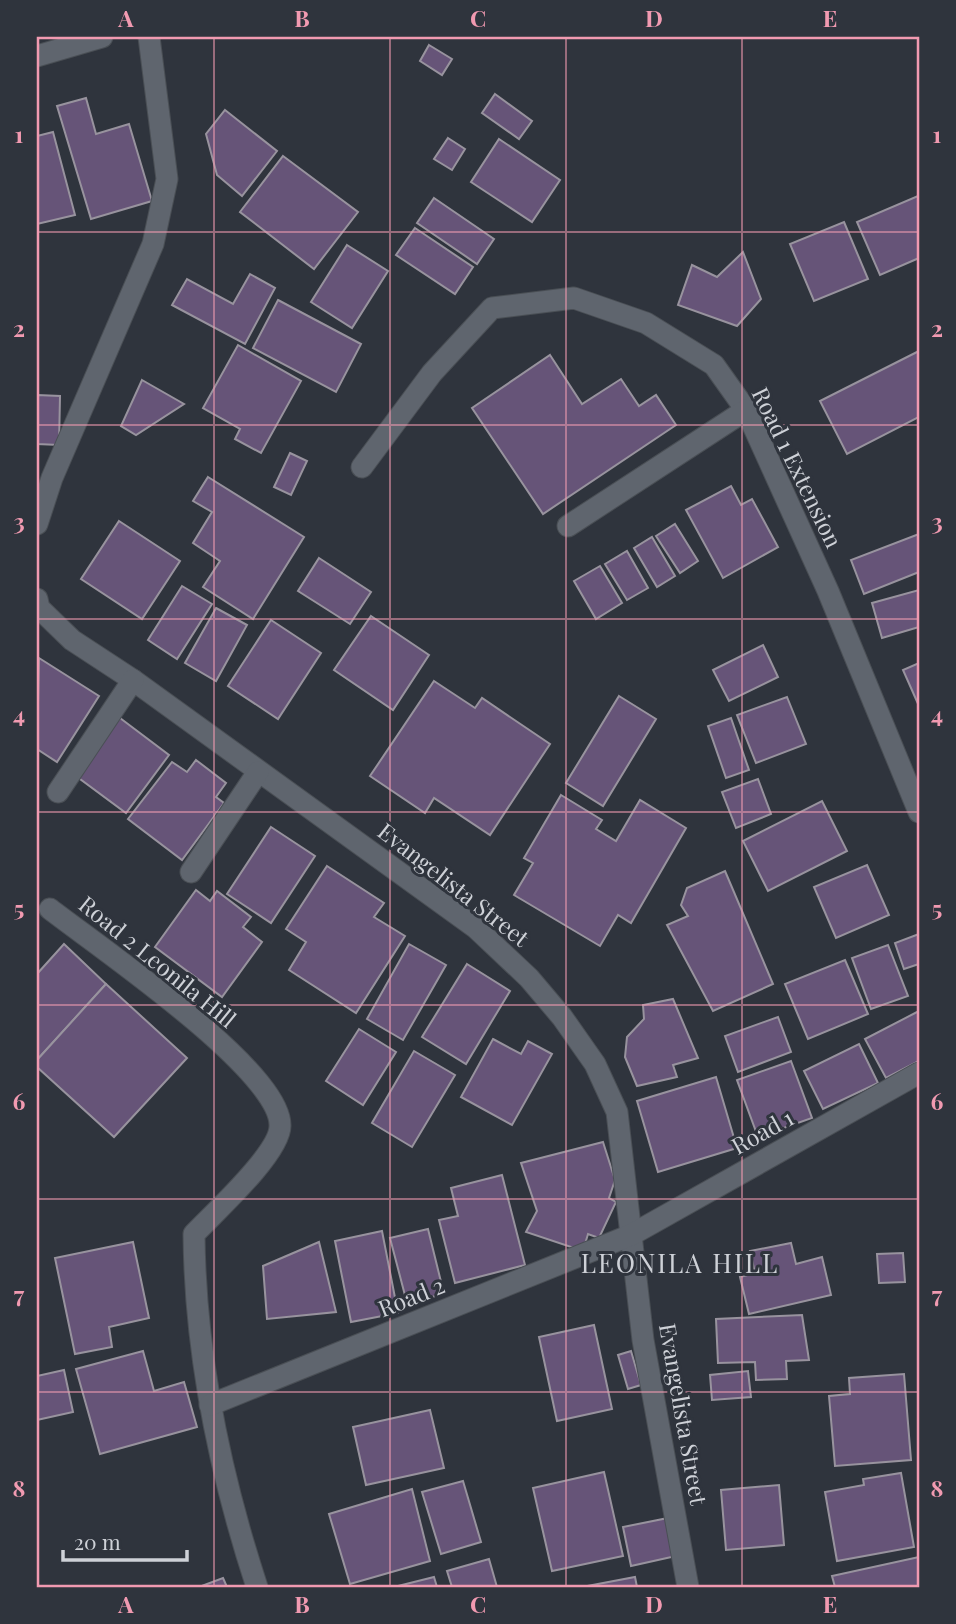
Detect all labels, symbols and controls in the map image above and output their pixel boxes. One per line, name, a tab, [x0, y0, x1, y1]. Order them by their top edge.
text: A	[117, 2, 134, 33]
text: B	[294, 2, 310, 33]
text: C	[470, 2, 486, 33]
text: D	[645, 2, 663, 33]
text: E	[823, 2, 837, 33]
text: 1	[15, 118, 24, 149]
text: 1	[933, 118, 942, 149]
text: 2	[13, 312, 25, 343]
text: 2	[931, 312, 943, 343]
street label: Road 1 Extension	[746, 382, 850, 553]
text: 3	[13, 505, 25, 536]
text: 3	[931, 505, 943, 536]
text: 4	[13, 698, 25, 729]
text: 4	[931, 698, 943, 729]
street label: Evangelista Street	[372, 815, 537, 953]
street label: Road 2 Leonila Hill	[73, 888, 243, 1034]
text: 5	[14, 892, 24, 923]
text: 5	[932, 892, 942, 923]
text: 6	[13, 1085, 26, 1116]
text: 6	[931, 1085, 944, 1116]
street label: Road 1	[725, 1101, 799, 1161]
district label: LEONILA HILL	[581, 1245, 779, 1280]
street label: Road 2	[373, 1269, 449, 1323]
text: 7	[14, 1278, 25, 1309]
text: 7	[932, 1278, 943, 1309]
street label: Evangelista Street	[653, 1321, 715, 1508]
text: 8	[13, 1472, 25, 1503]
text: 8	[931, 1472, 943, 1503]
scale bar	[63, 1519, 187, 1563]
text: 20 m	[74, 1527, 121, 1555]
text: A	[117, 1588, 134, 1619]
text: B	[294, 1588, 310, 1619]
text: C	[470, 1588, 486, 1619]
text: D	[645, 1588, 663, 1619]
text: E	[823, 1588, 837, 1619]

